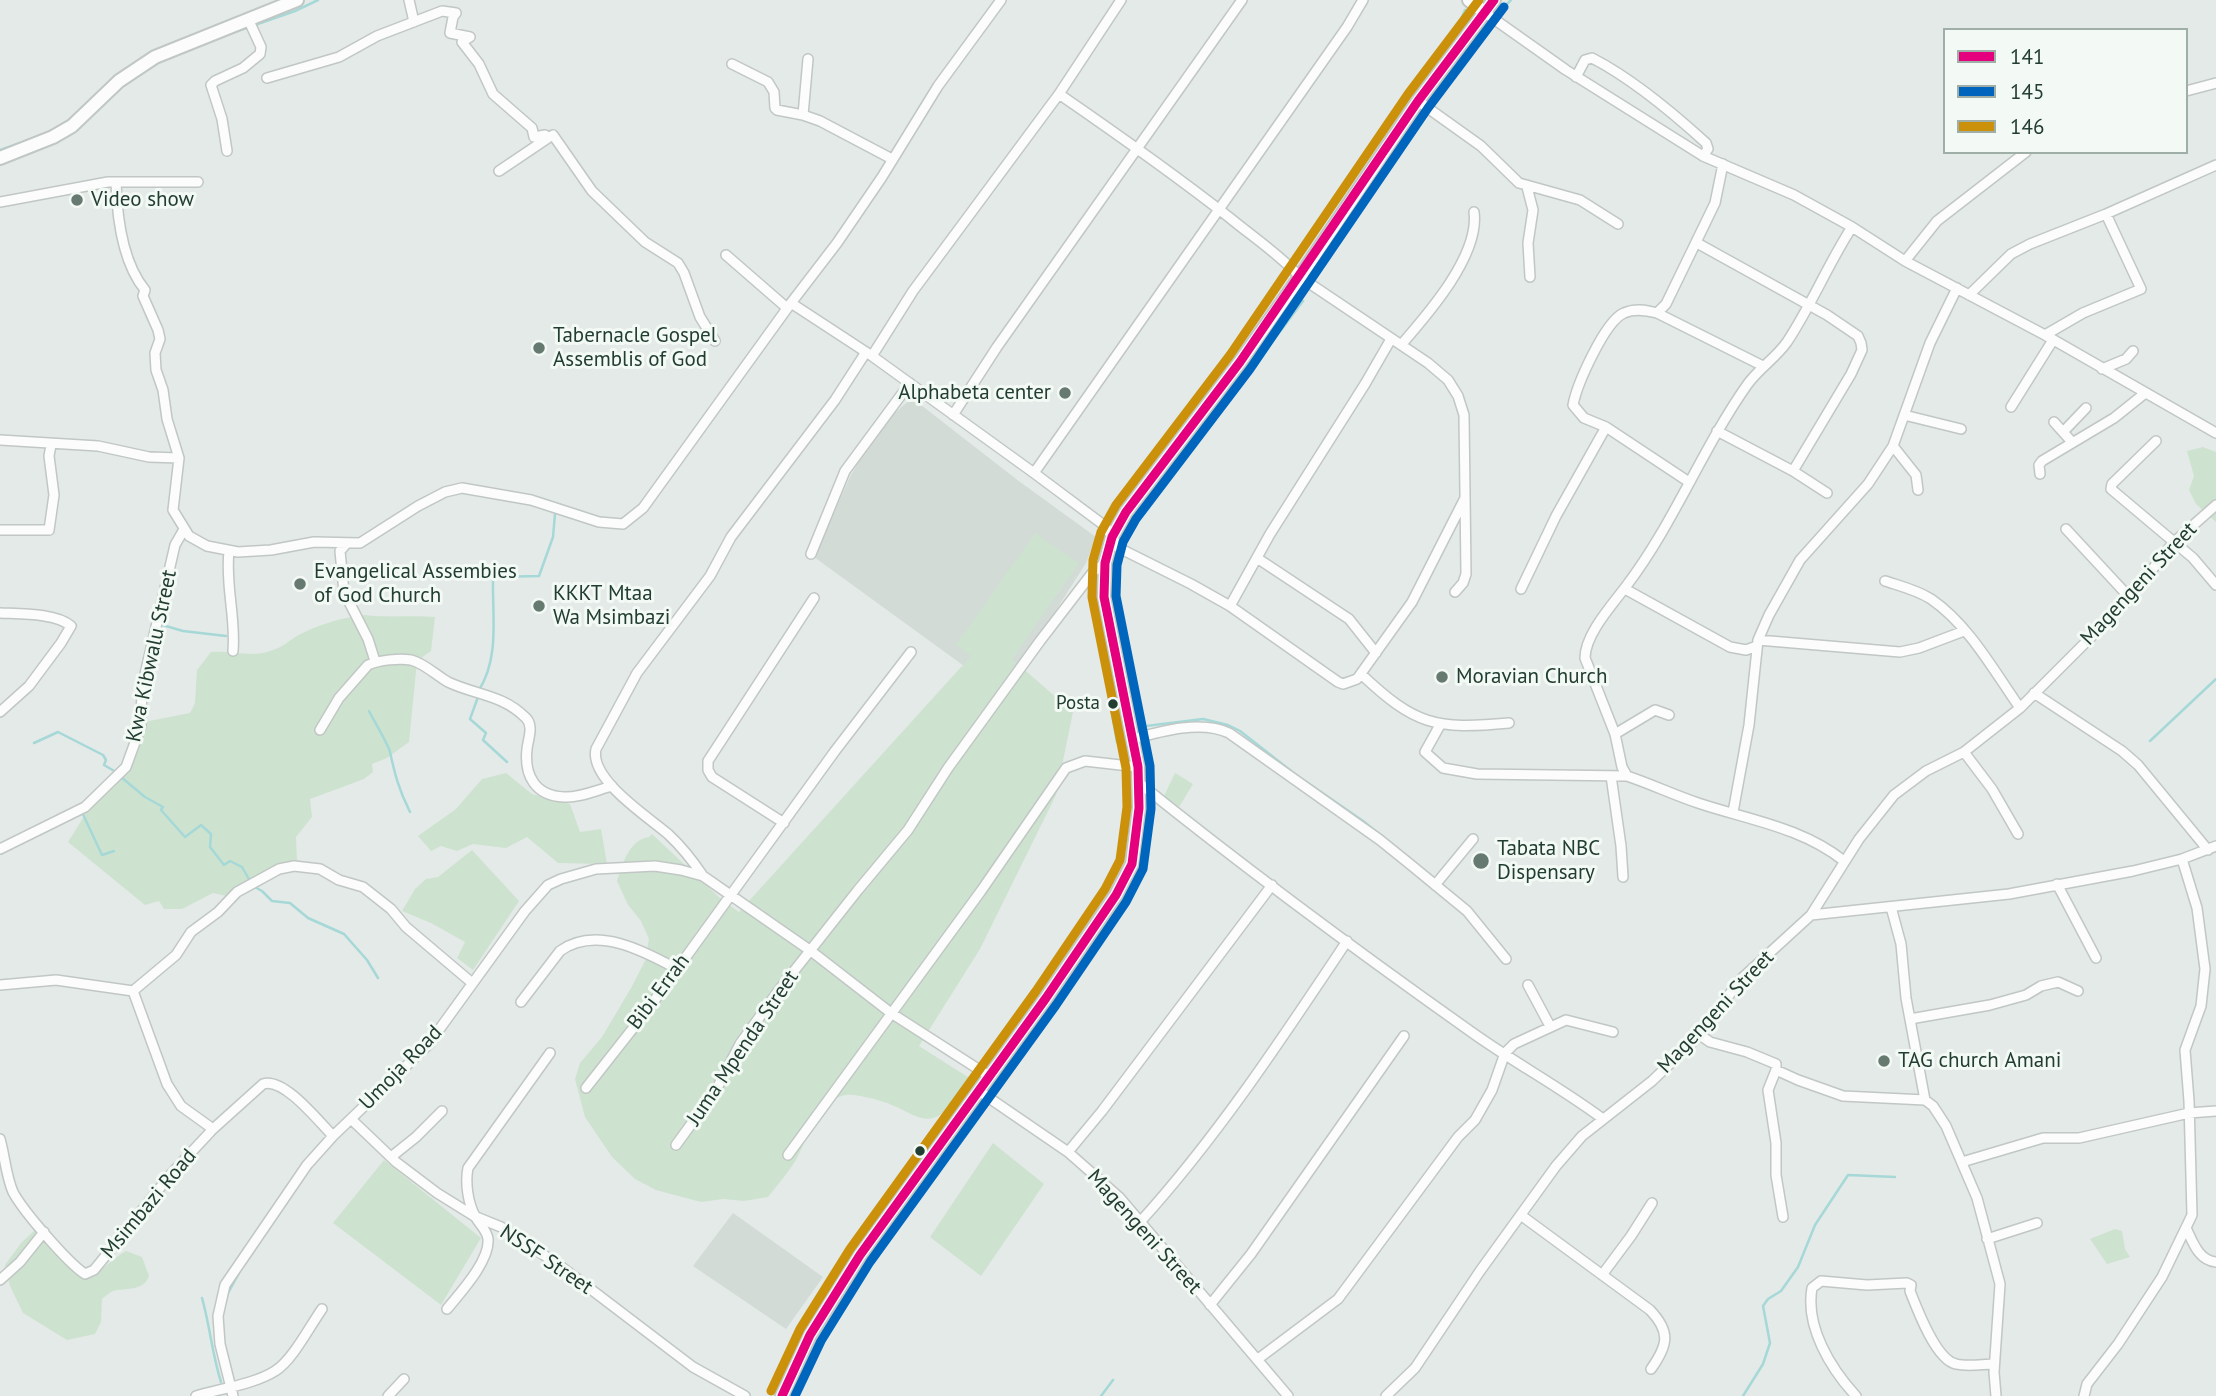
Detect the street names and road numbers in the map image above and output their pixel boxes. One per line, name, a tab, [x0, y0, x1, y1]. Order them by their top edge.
street label: Magengeni Street	[2076, 517, 2202, 651]
street label: Kwa Kibwalu Street	[121, 568, 183, 744]
street label: Magengeni Street	[1653, 945, 1779, 1079]
street label: Bibi Errah	[622, 949, 696, 1035]
street label: Juma Mpenda Street	[682, 966, 804, 1130]
street label: Umoja Road	[354, 1020, 448, 1116]
street label: Msimbazi Road	[96, 1144, 202, 1264]
street label: Magengeni Street	[1082, 1165, 1206, 1299]
street label: NSSF Street	[495, 1220, 597, 1300]

